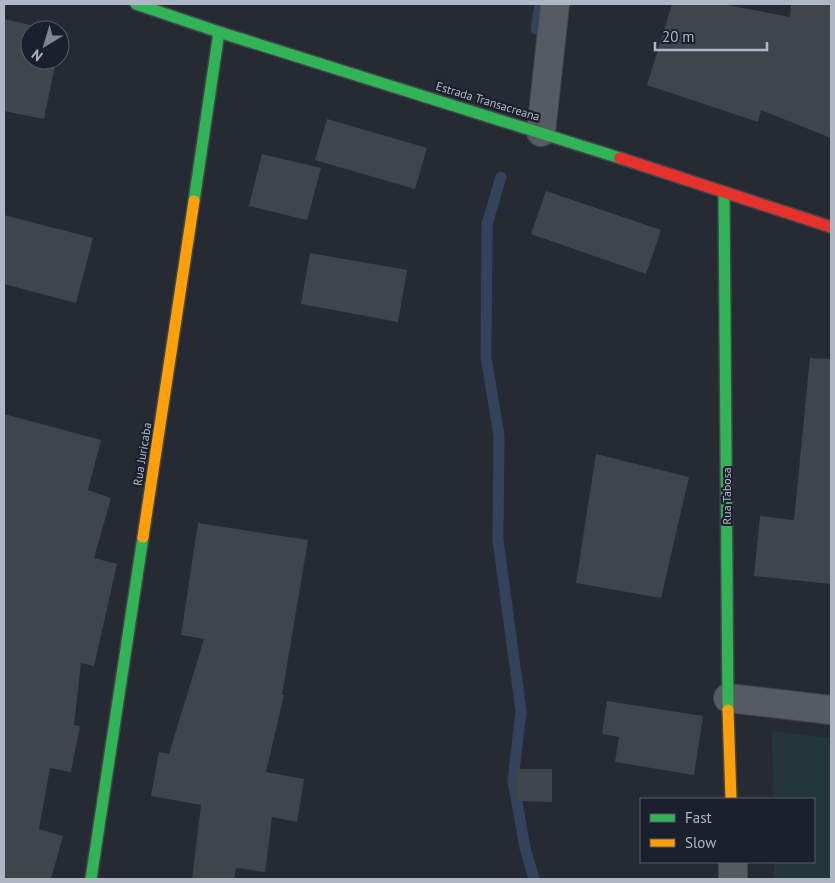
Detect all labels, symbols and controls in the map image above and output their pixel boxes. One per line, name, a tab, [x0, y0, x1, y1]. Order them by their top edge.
north arrow	[20, 20, 70, 70]
scale bar	[655, 20, 768, 52]
text: 20 m	[662, 27, 695, 46]
text: N	[28, 45, 46, 65]
street label: Estrada Transacreana	[434, 78, 542, 124]
street label: Rua Juricaba	[130, 421, 154, 487]
street label: Rua Tabosa	[719, 467, 734, 525]
legend	[640, 798, 815, 863]
text: Fast	[685, 808, 712, 827]
text: Slow	[685, 833, 716, 852]

